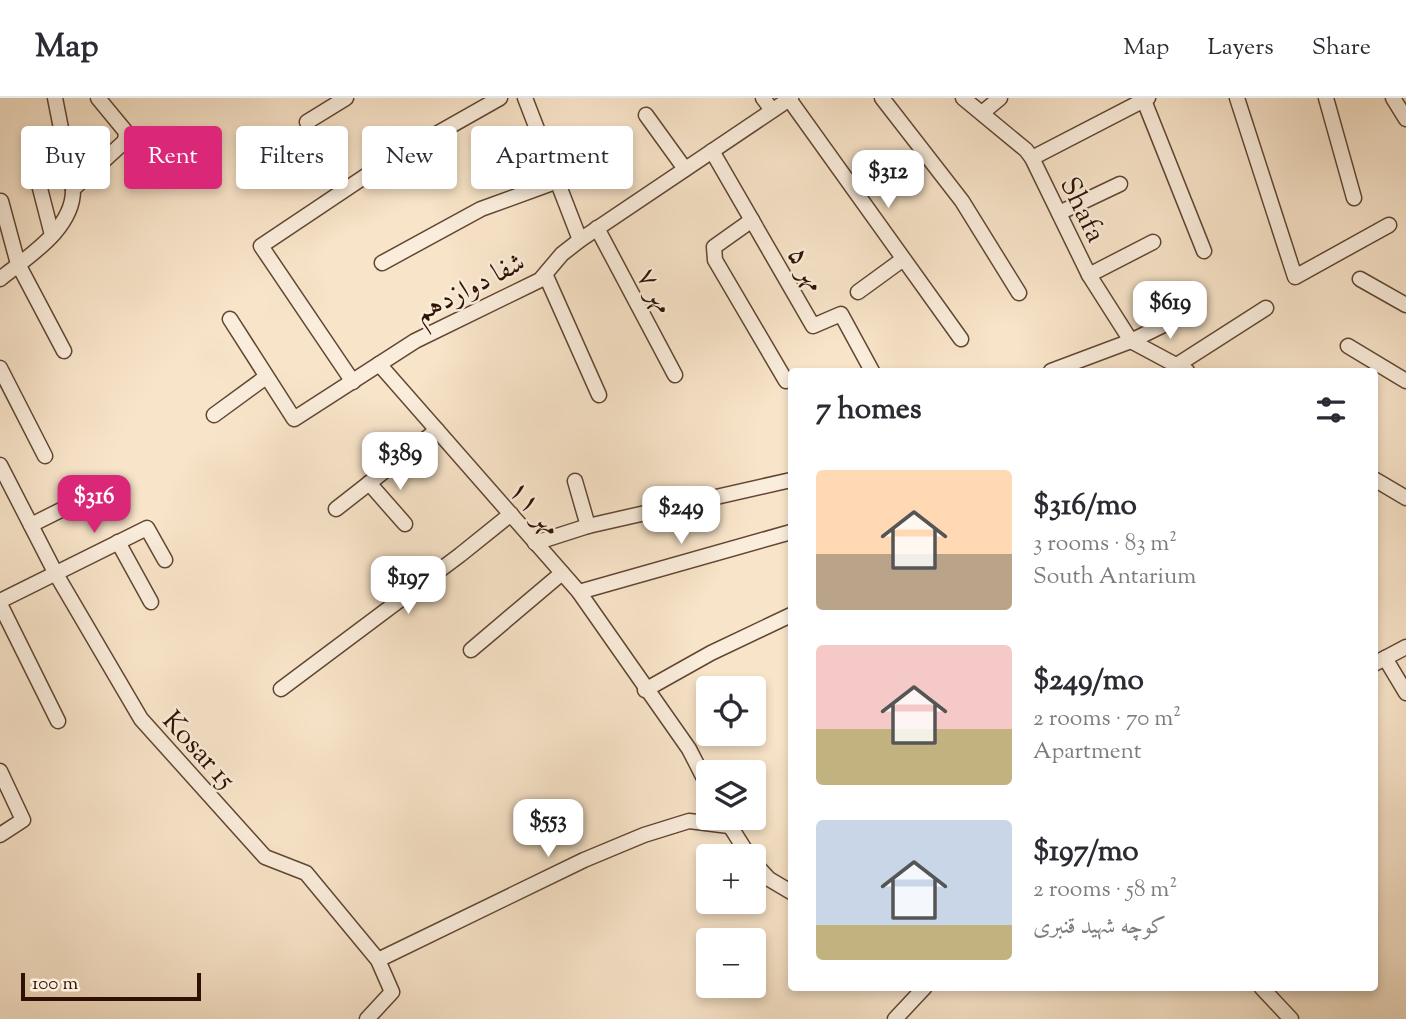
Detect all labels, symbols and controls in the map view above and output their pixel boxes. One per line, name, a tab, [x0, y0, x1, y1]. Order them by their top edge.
text: Map	[35, 24, 99, 72]
text: Map	[1123, 31, 1169, 65]
text: Layers	[1207, 31, 1274, 65]
text: Share	[1312, 31, 1371, 65]
chip: Buy	[21, 126, 110, 189]
chip: Rent	[124, 126, 222, 189]
chip: Filters	[236, 126, 348, 189]
chip: New	[362, 126, 457, 189]
chip: Apartment	[471, 126, 633, 189]
pin: $312	[847, 150, 929, 210]
text: $312	[868, 156, 908, 189]
street label: Shafa	[1048, 171, 1114, 250]
street label: مهر ۵	[776, 239, 834, 300]
street label: شفا دوازدهم	[408, 244, 535, 337]
street label: مهر ۷	[626, 261, 683, 321]
pin: $619	[1129, 282, 1211, 341]
text: $619	[1149, 287, 1191, 320]
text: 7 homes	[816, 389, 921, 432]
icon: filters	[1312, 391, 1350, 429]
pin: $389	[359, 432, 441, 492]
text: $389	[378, 438, 422, 471]
street label: مهر ۱۱	[498, 472, 570, 546]
pin: $316	[53, 476, 135, 535]
text: $316	[74, 481, 114, 514]
text: $316/mo	[1033, 485, 1137, 528]
pin: $249	[640, 486, 722, 546]
text: $249	[658, 492, 704, 525]
icon: home	[872, 498, 956, 582]
text: 3 rooms · 83 m²	[1033, 528, 1177, 561]
pin: $197	[367, 556, 449, 616]
text: South Antarium	[1033, 561, 1196, 594]
text: $197	[387, 562, 429, 595]
text: $249/mo	[1033, 660, 1144, 703]
icon: home	[872, 673, 956, 757]
map controls	[696, 676, 766, 998]
button: locate	[696, 676, 766, 746]
street label: Kosar 15	[152, 703, 244, 799]
text: 2 rooms · 70 m²	[1033, 703, 1181, 736]
text: Apartment	[1033, 736, 1142, 769]
button: layers	[696, 760, 766, 830]
pin: $553	[507, 800, 589, 859]
text: $553	[529, 805, 567, 838]
text: $197/mo	[1033, 831, 1139, 874]
button: +	[696, 844, 766, 914]
icon: home	[872, 848, 956, 932]
text: 2 rooms · 58 m²	[1033, 874, 1177, 907]
text: کوچه شهید قنبری	[1033, 911, 1166, 944]
button: −	[696, 928, 766, 998]
scale bar	[21, 970, 201, 1002]
text: 100 m	[32, 971, 78, 998]

